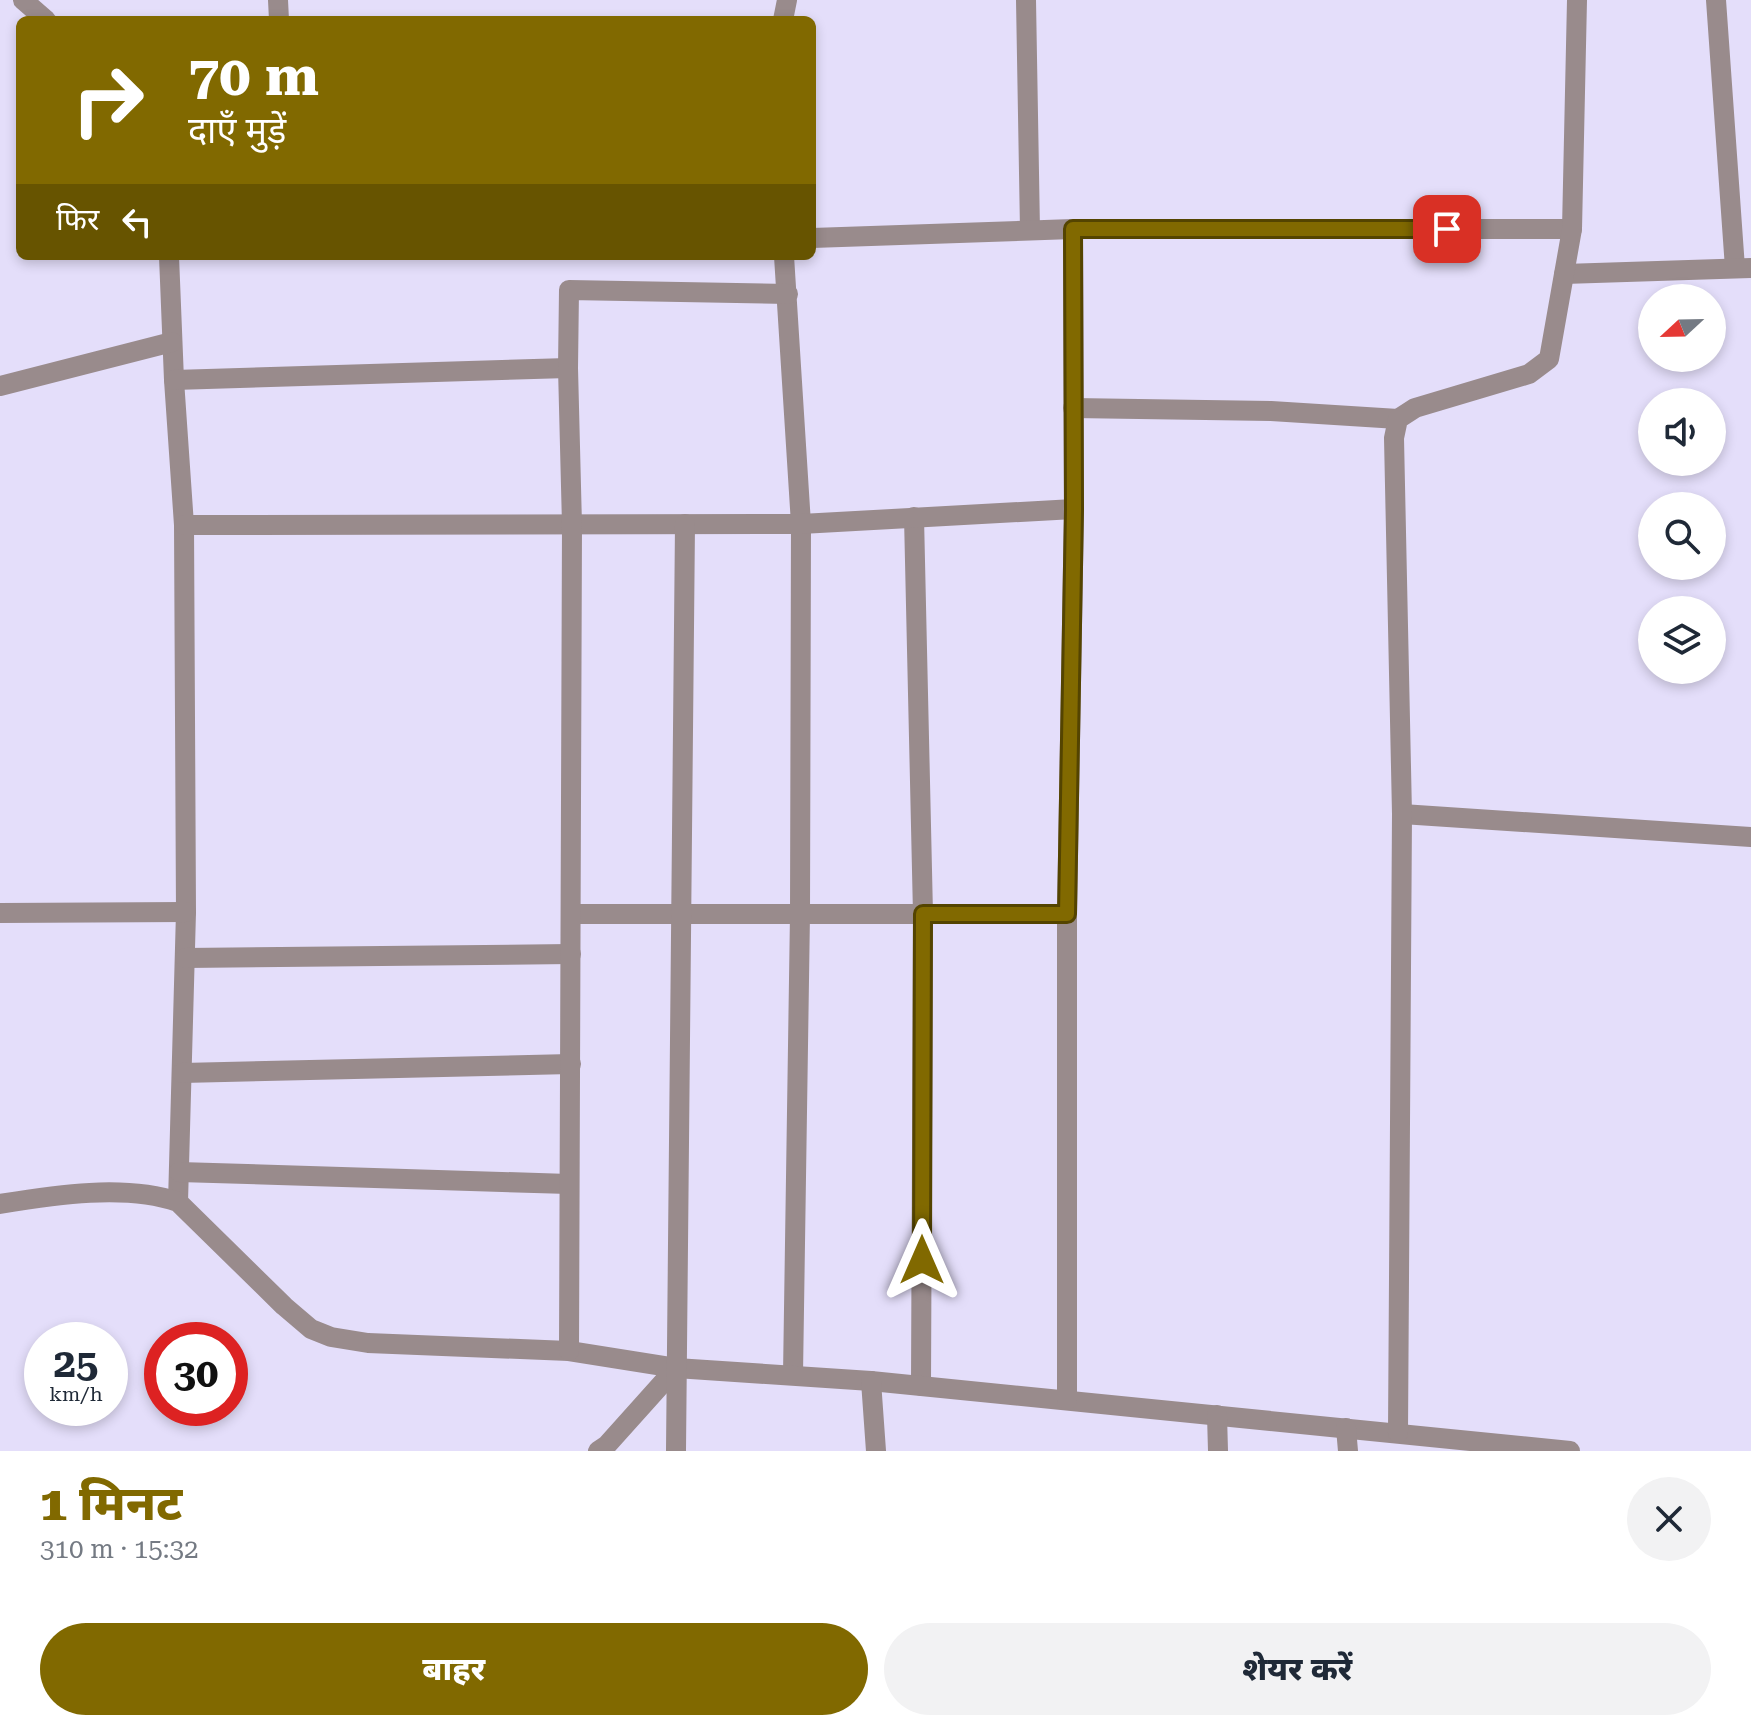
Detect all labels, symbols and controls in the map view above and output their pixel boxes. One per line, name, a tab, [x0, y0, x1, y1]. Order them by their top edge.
text: 70 m	[188, 43, 319, 109]
icon: right	[56, 48, 160, 152]
text: दाएँ मुड़ें	[188, 110, 286, 152]
pin	[1413, 195, 1481, 263]
icon: left	[115, 200, 159, 244]
text: फिर	[56, 202, 99, 237]
icon: arrive	[1425, 207, 1469, 251]
north arrow	[1638, 284, 1726, 372]
map controls	[1638, 284, 1726, 684]
button: sound	[1638, 388, 1726, 476]
button: search	[1638, 492, 1726, 580]
button: layers	[1638, 596, 1726, 684]
position arrow	[880, 1218, 964, 1302]
speed limit sign: 30	[144, 1322, 248, 1426]
text: 25	[54, 1340, 98, 1387]
text: km/h	[49, 1382, 103, 1406]
text: 1 मिनट	[40, 1476, 182, 1532]
button: close	[1627, 1477, 1711, 1561]
text: 310 m · 15:32	[40, 1534, 199, 1564]
button: बाहर	[40, 1623, 868, 1715]
button: शेयर करें	[884, 1623, 1711, 1715]

